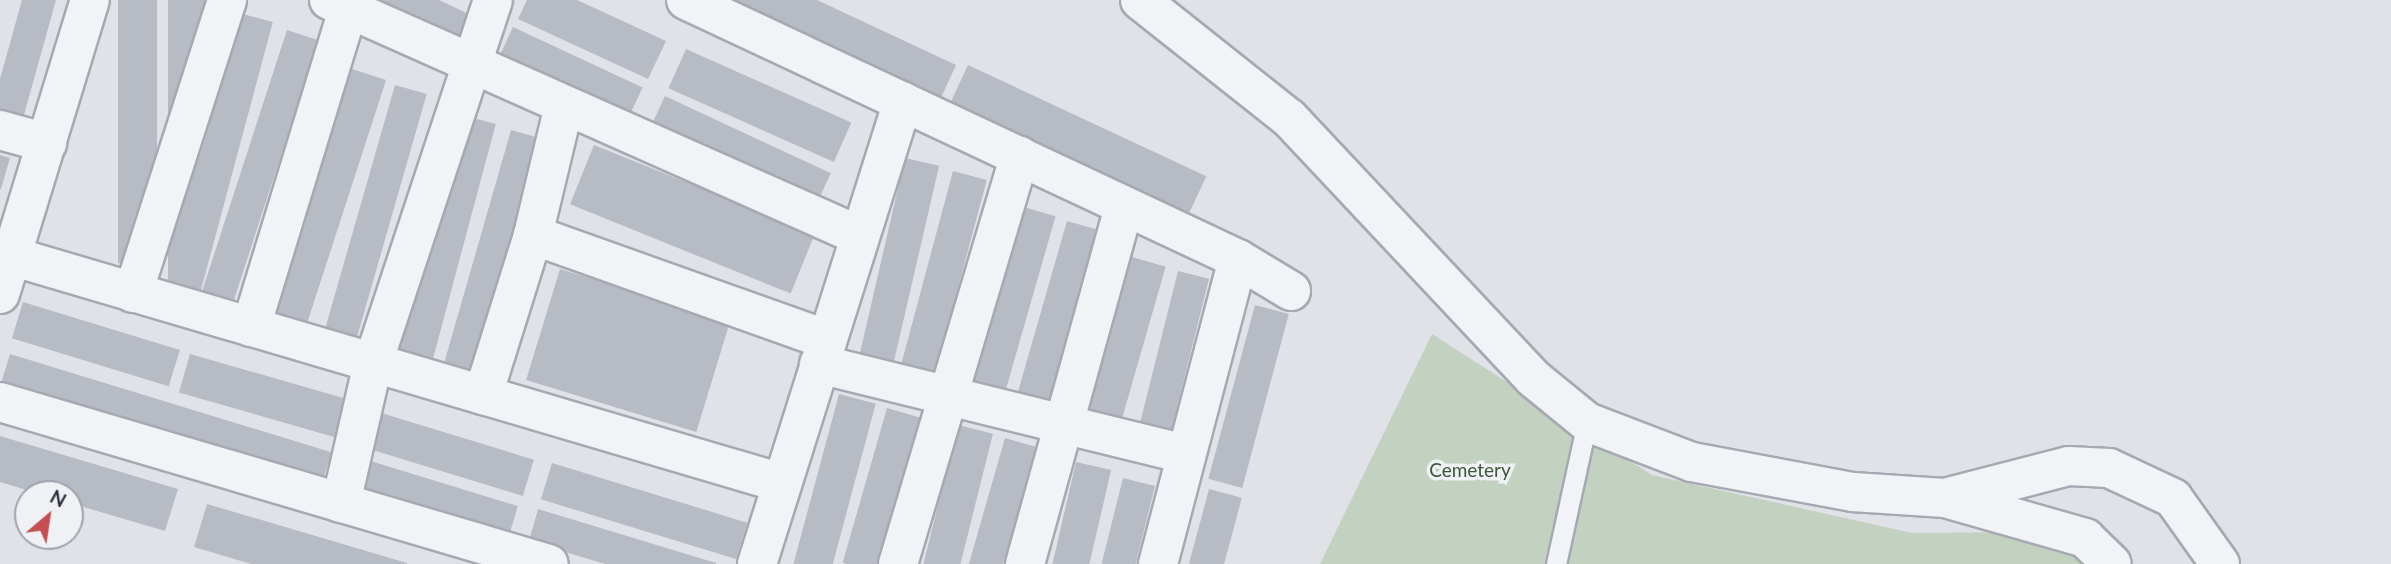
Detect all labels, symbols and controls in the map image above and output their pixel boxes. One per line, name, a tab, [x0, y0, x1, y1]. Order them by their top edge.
park label: Cemetery	[1429, 459, 1511, 481]
north arrow	[14, 480, 84, 550]
text: N	[46, 484, 70, 512]

